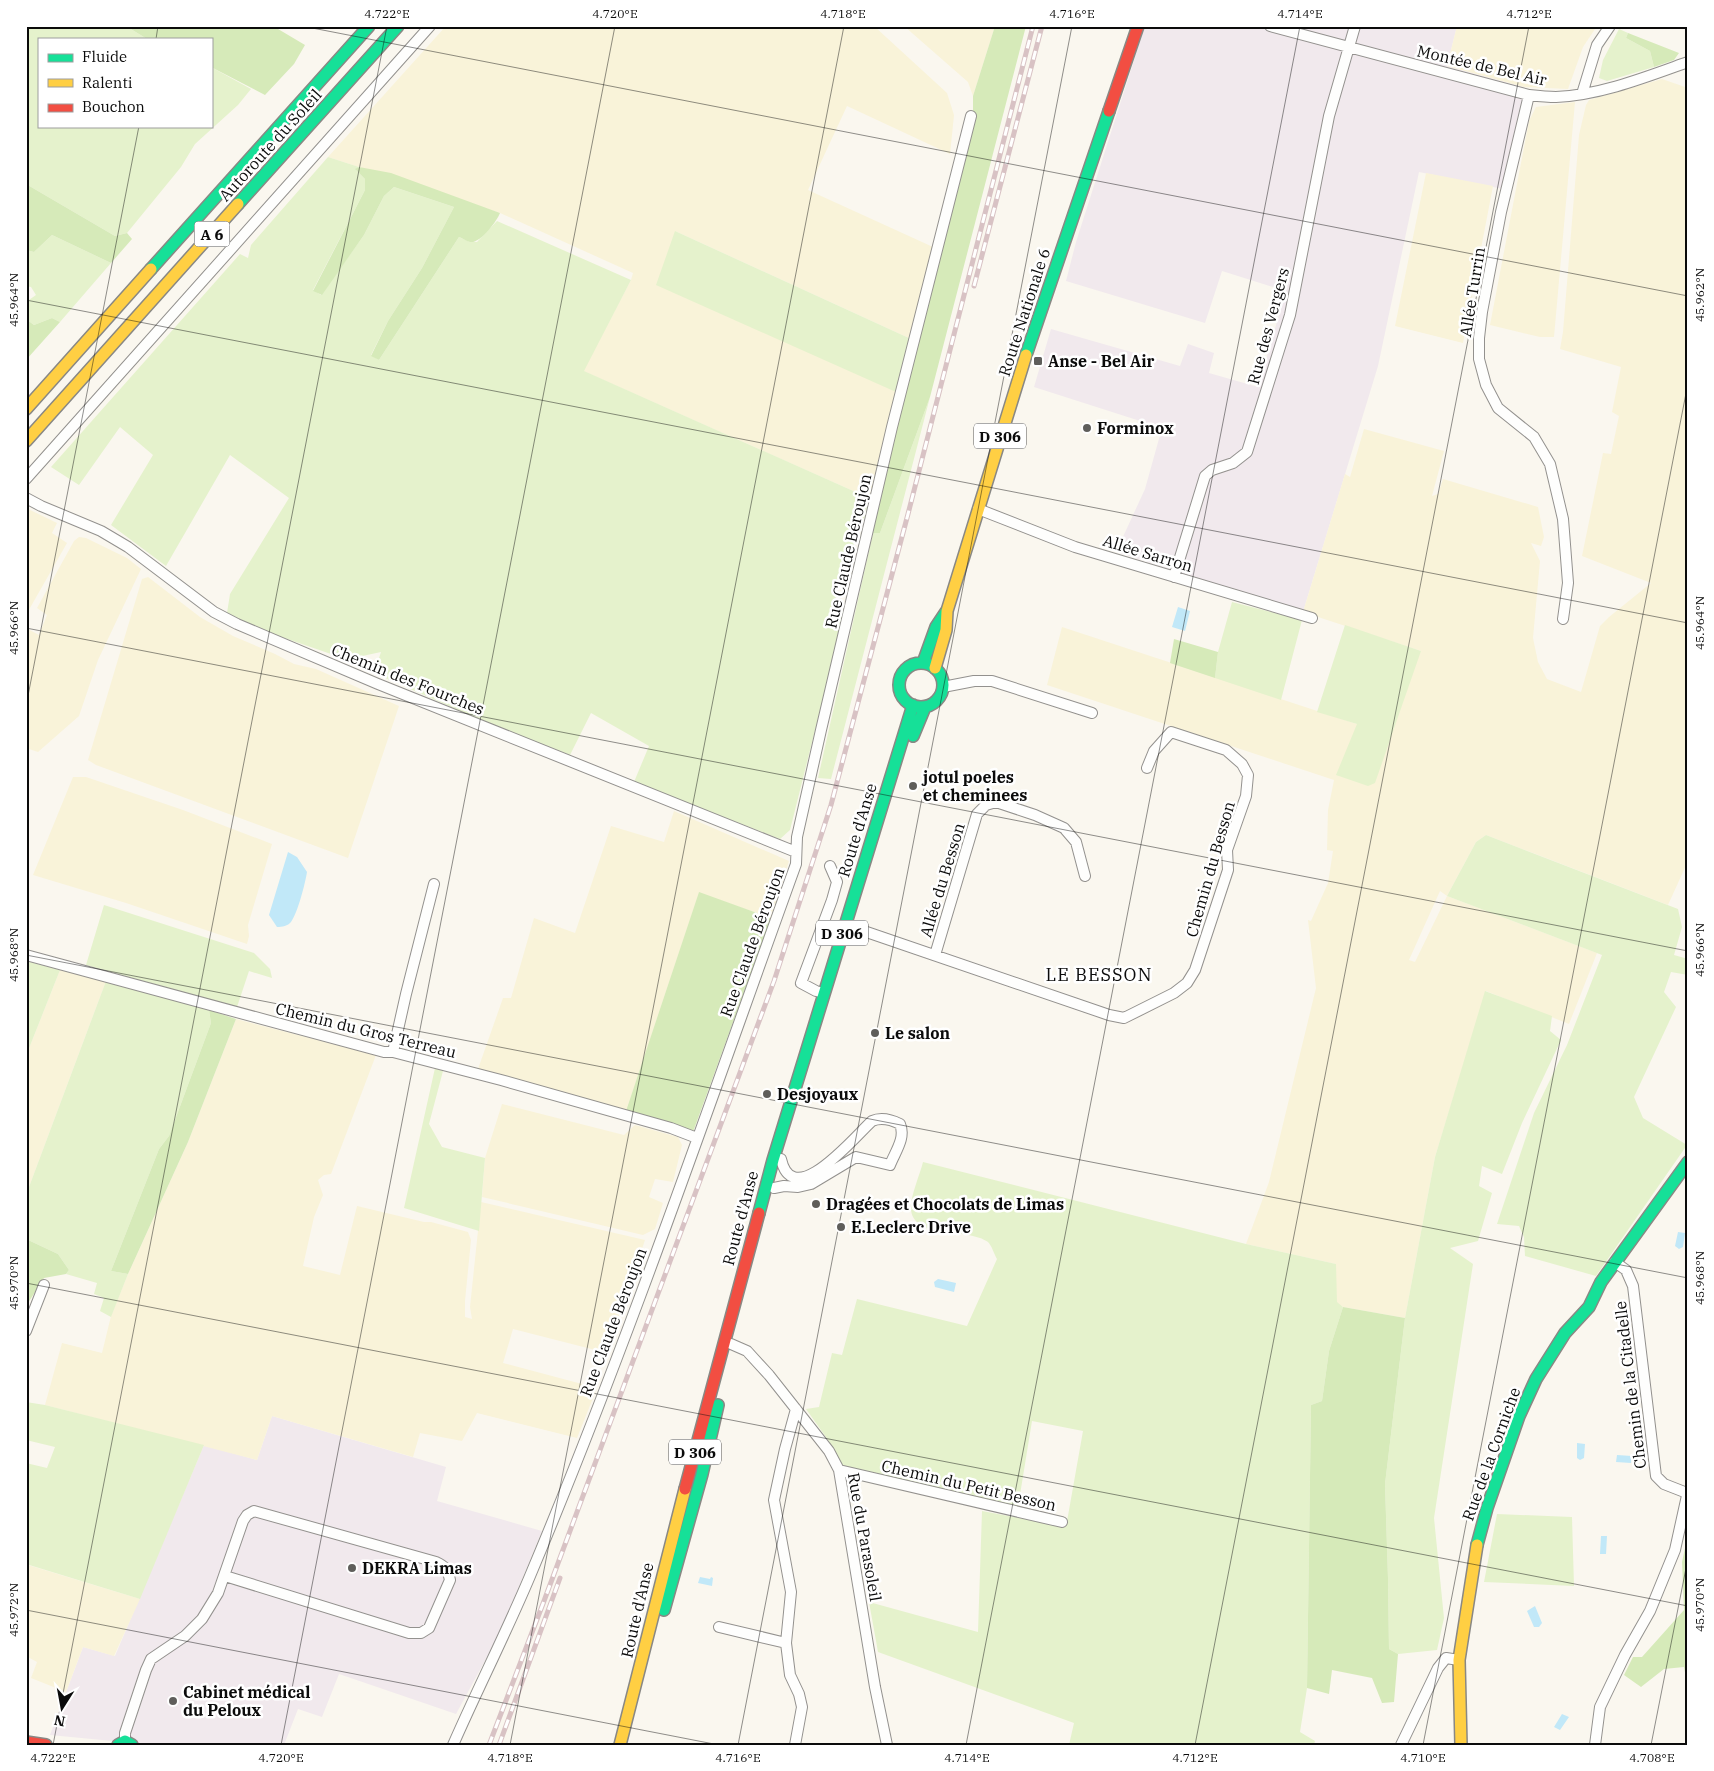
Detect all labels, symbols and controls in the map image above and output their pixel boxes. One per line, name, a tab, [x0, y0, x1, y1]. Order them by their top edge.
text: 4.722°E	[364, 6, 410, 21]
text: 4.720°E	[592, 6, 638, 21]
text: 4.718°E	[820, 6, 866, 21]
text: 4.716°E	[1049, 6, 1095, 21]
text: 4.714°E	[1277, 6, 1323, 21]
text: 4.712°E	[1506, 6, 1552, 21]
legend	[38, 38, 212, 128]
street label: Montée de Bel Air	[1415, 40, 1549, 90]
text: Fluide	[82, 47, 127, 66]
text: Ralenti	[82, 73, 133, 92]
street label: Autoroute du Soleil	[214, 85, 326, 205]
text: Bouchon	[82, 97, 145, 116]
road number: A 6	[194, 222, 230, 246]
street label: Route Nationale 6	[994, 245, 1054, 379]
street label: Allée Turrin	[1455, 246, 1489, 338]
street label: Rue des Vergers	[1243, 265, 1293, 387]
text: 45.962°N	[1692, 268, 1707, 322]
text: 45.964°N	[6, 273, 21, 327]
place label: Anse - Bel Air	[1048, 351, 1155, 371]
marker: Anse - Bel Air	[1032, 355, 1044, 367]
place label: Forminox	[1097, 418, 1174, 438]
marker: Forminox	[1081, 422, 1093, 434]
road number: D 306	[974, 424, 1026, 448]
street label: Rue Claude Béroujon	[820, 472, 876, 630]
street label: Allée Sarron	[1101, 530, 1195, 576]
text: 45.964°N	[1692, 596, 1707, 650]
text: 45.966°N	[6, 601, 21, 655]
street label: Chemin des Fourches	[329, 639, 487, 719]
place label: jotul poeles et cheminees	[921, 767, 1028, 805]
marker: jotul poeles et cheminees	[907, 780, 919, 792]
street label: Route d'Anse	[833, 781, 881, 879]
street label: Chemin du Besson	[1181, 799, 1239, 939]
street label: Allée du Besson	[915, 820, 969, 940]
street label: Rue Claude Béroujon	[716, 864, 788, 1020]
road number: D 306	[816, 920, 868, 946]
text: 45.966°N	[1692, 923, 1707, 977]
text: 45.968°N	[6, 928, 21, 982]
district label: LE BESSON	[1046, 963, 1152, 986]
street label: Chemin du Gros Terreau	[274, 998, 458, 1062]
place label: Le salon	[885, 1023, 950, 1043]
marker: Le salon	[869, 1027, 881, 1039]
place label: Desjoyaux	[777, 1084, 859, 1104]
marker: Desjoyaux	[761, 1088, 773, 1100]
street label: Route d'Anse	[718, 1169, 762, 1267]
place label: Dragées et Chocolats de Limas	[826, 1194, 1064, 1214]
marker: Dragées et Chocolats de Limas	[810, 1198, 822, 1210]
place label: E.Leclerc Drive	[851, 1217, 971, 1237]
marker: E.Leclerc Drive	[835, 1221, 847, 1233]
street label: Rue Claude Béroujon	[575, 1245, 651, 1399]
text: 45.968°N	[1692, 1251, 1707, 1305]
text: 45.970°N	[6, 1256, 21, 1310]
street label: Chemin de la Citadelle	[1610, 1300, 1650, 1470]
street label: Rue de la Corniche	[1458, 1385, 1524, 1523]
road number: D 306	[669, 1440, 721, 1464]
street label: Chemin du Petit Besson	[880, 1455, 1058, 1515]
street label: Rue du Parasoleil	[844, 1471, 886, 1603]
place label: DEKRA Limas	[362, 1558, 472, 1578]
street label: Route d'Anse	[616, 1560, 658, 1660]
marker: DEKRA Limas	[346, 1562, 358, 1574]
text: 45.970°N	[1692, 1578, 1707, 1632]
text: 45.972°N	[6, 1583, 21, 1637]
place label: Cabinet médical du Peloux	[183, 1682, 310, 1720]
north arrow	[38, 1684, 88, 1734]
marker: Cabinet médical du Peloux	[167, 1695, 179, 1707]
text: N	[52, 1711, 67, 1731]
text: 4.722°E	[30, 1750, 76, 1765]
text: 4.720°E	[258, 1750, 304, 1765]
text: 4.718°E	[487, 1750, 533, 1765]
text: 4.716°E	[715, 1750, 761, 1765]
text: 4.714°E	[944, 1750, 990, 1765]
text: 4.712°E	[1172, 1750, 1218, 1765]
text: 4.710°E	[1400, 1750, 1446, 1765]
text: 4.708°E	[1629, 1750, 1675, 1765]

